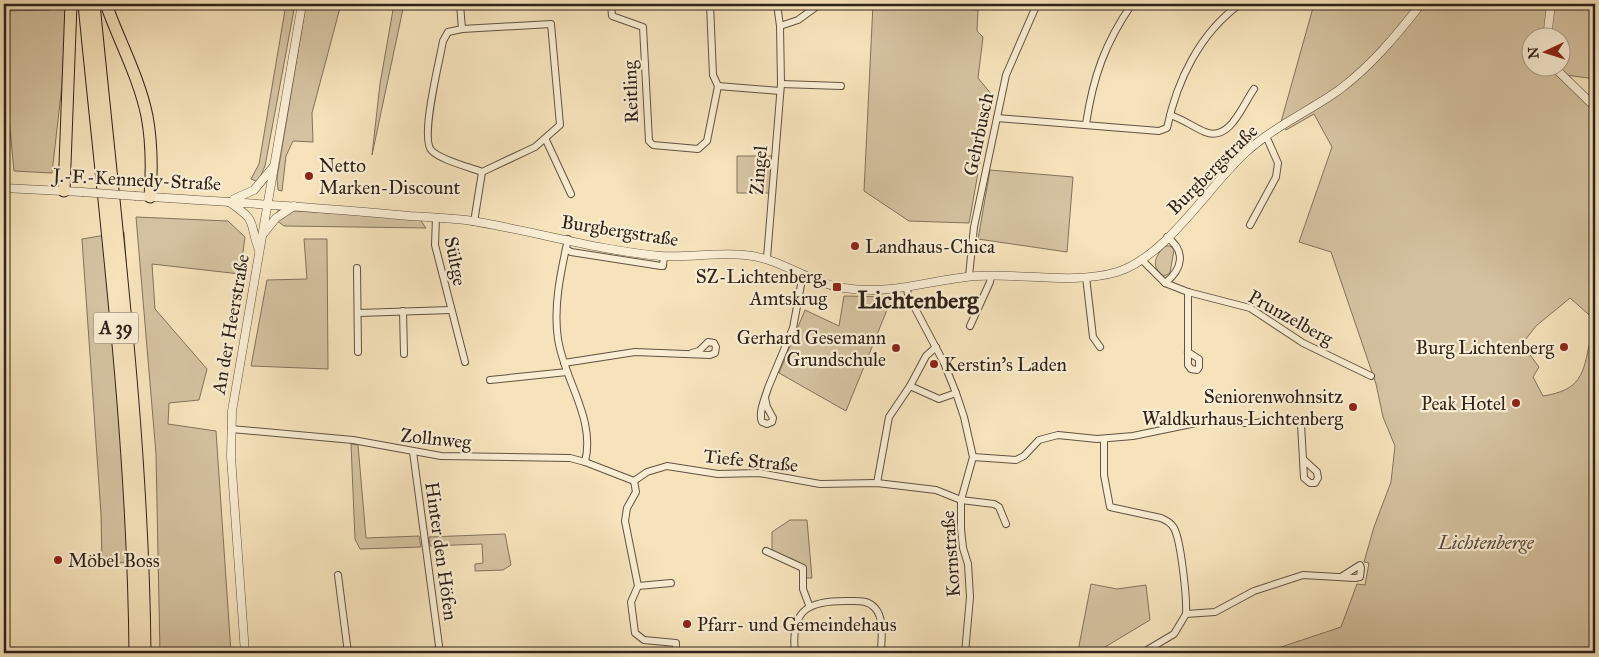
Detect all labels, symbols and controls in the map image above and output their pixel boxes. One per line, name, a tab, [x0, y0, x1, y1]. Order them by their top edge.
north arrow	[1522, 28, 1572, 78]
text: N	[1525, 46, 1542, 59]
street label: Reitling	[618, 60, 644, 124]
street label: Gehrbusch	[958, 90, 999, 178]
street label: Burgbergstraße	[1162, 119, 1263, 220]
street label: Zingel	[745, 144, 773, 196]
place label: Netto Marken-Discount	[319, 154, 460, 199]
street label: J.-F.-Kennedy-Straße	[50, 164, 222, 196]
marker: Netto Marken-Discount	[303, 170, 315, 182]
street label: Burgbergstraße	[560, 210, 680, 252]
street label: Sültge	[439, 235, 472, 288]
place label: Landhaus-Chica	[865, 235, 996, 258]
marker: Landhaus-Chica	[849, 240, 861, 252]
street label: An der Heerstraße	[207, 252, 254, 397]
place label: SZ-Lichtenberg, Amtskrug	[696, 265, 827, 311]
marker: SZ-Lichtenberg, Amtskrug	[831, 281, 843, 293]
district label: Lichtenberg	[858, 285, 979, 315]
street label: Prunzelberg	[1244, 285, 1337, 351]
road number: A 39	[94, 312, 138, 343]
place label: Gerhard Gesemann Grundschule	[737, 326, 886, 371]
place label: Burg Lichtenberg	[1416, 336, 1554, 360]
marker: Burg Lichtenberg	[1558, 341, 1570, 353]
marker: Gerhard Gesemann Grundschule	[890, 342, 902, 354]
place label: Kerstin's Laden	[944, 353, 1067, 376]
marker: Kerstin's Laden	[928, 358, 940, 370]
place label: Seniorenwohnsitz Waldkurhaus Lichtenberg	[1142, 385, 1343, 431]
place label: Peak Hotel	[1421, 392, 1507, 415]
marker: Peak Hotel	[1510, 397, 1522, 409]
marker: Seniorenwohnsitz Waldkurhaus Lichtenberg	[1347, 401, 1359, 413]
street label: Zollnweg	[399, 423, 473, 455]
street label: Tiefe Straße	[703, 444, 799, 477]
street label: Hinter den Höfen	[420, 480, 463, 622]
street label: Kornstraße	[936, 510, 965, 598]
park label: Lichtenberge	[1437, 531, 1535, 554]
place label: Möbel Boss	[68, 549, 160, 572]
marker: Möbel Boss	[52, 554, 64, 566]
place label: Pfarr- und Gemeindehaus	[697, 613, 897, 636]
marker: Pfarr- und Gemeindehaus	[681, 618, 693, 630]

